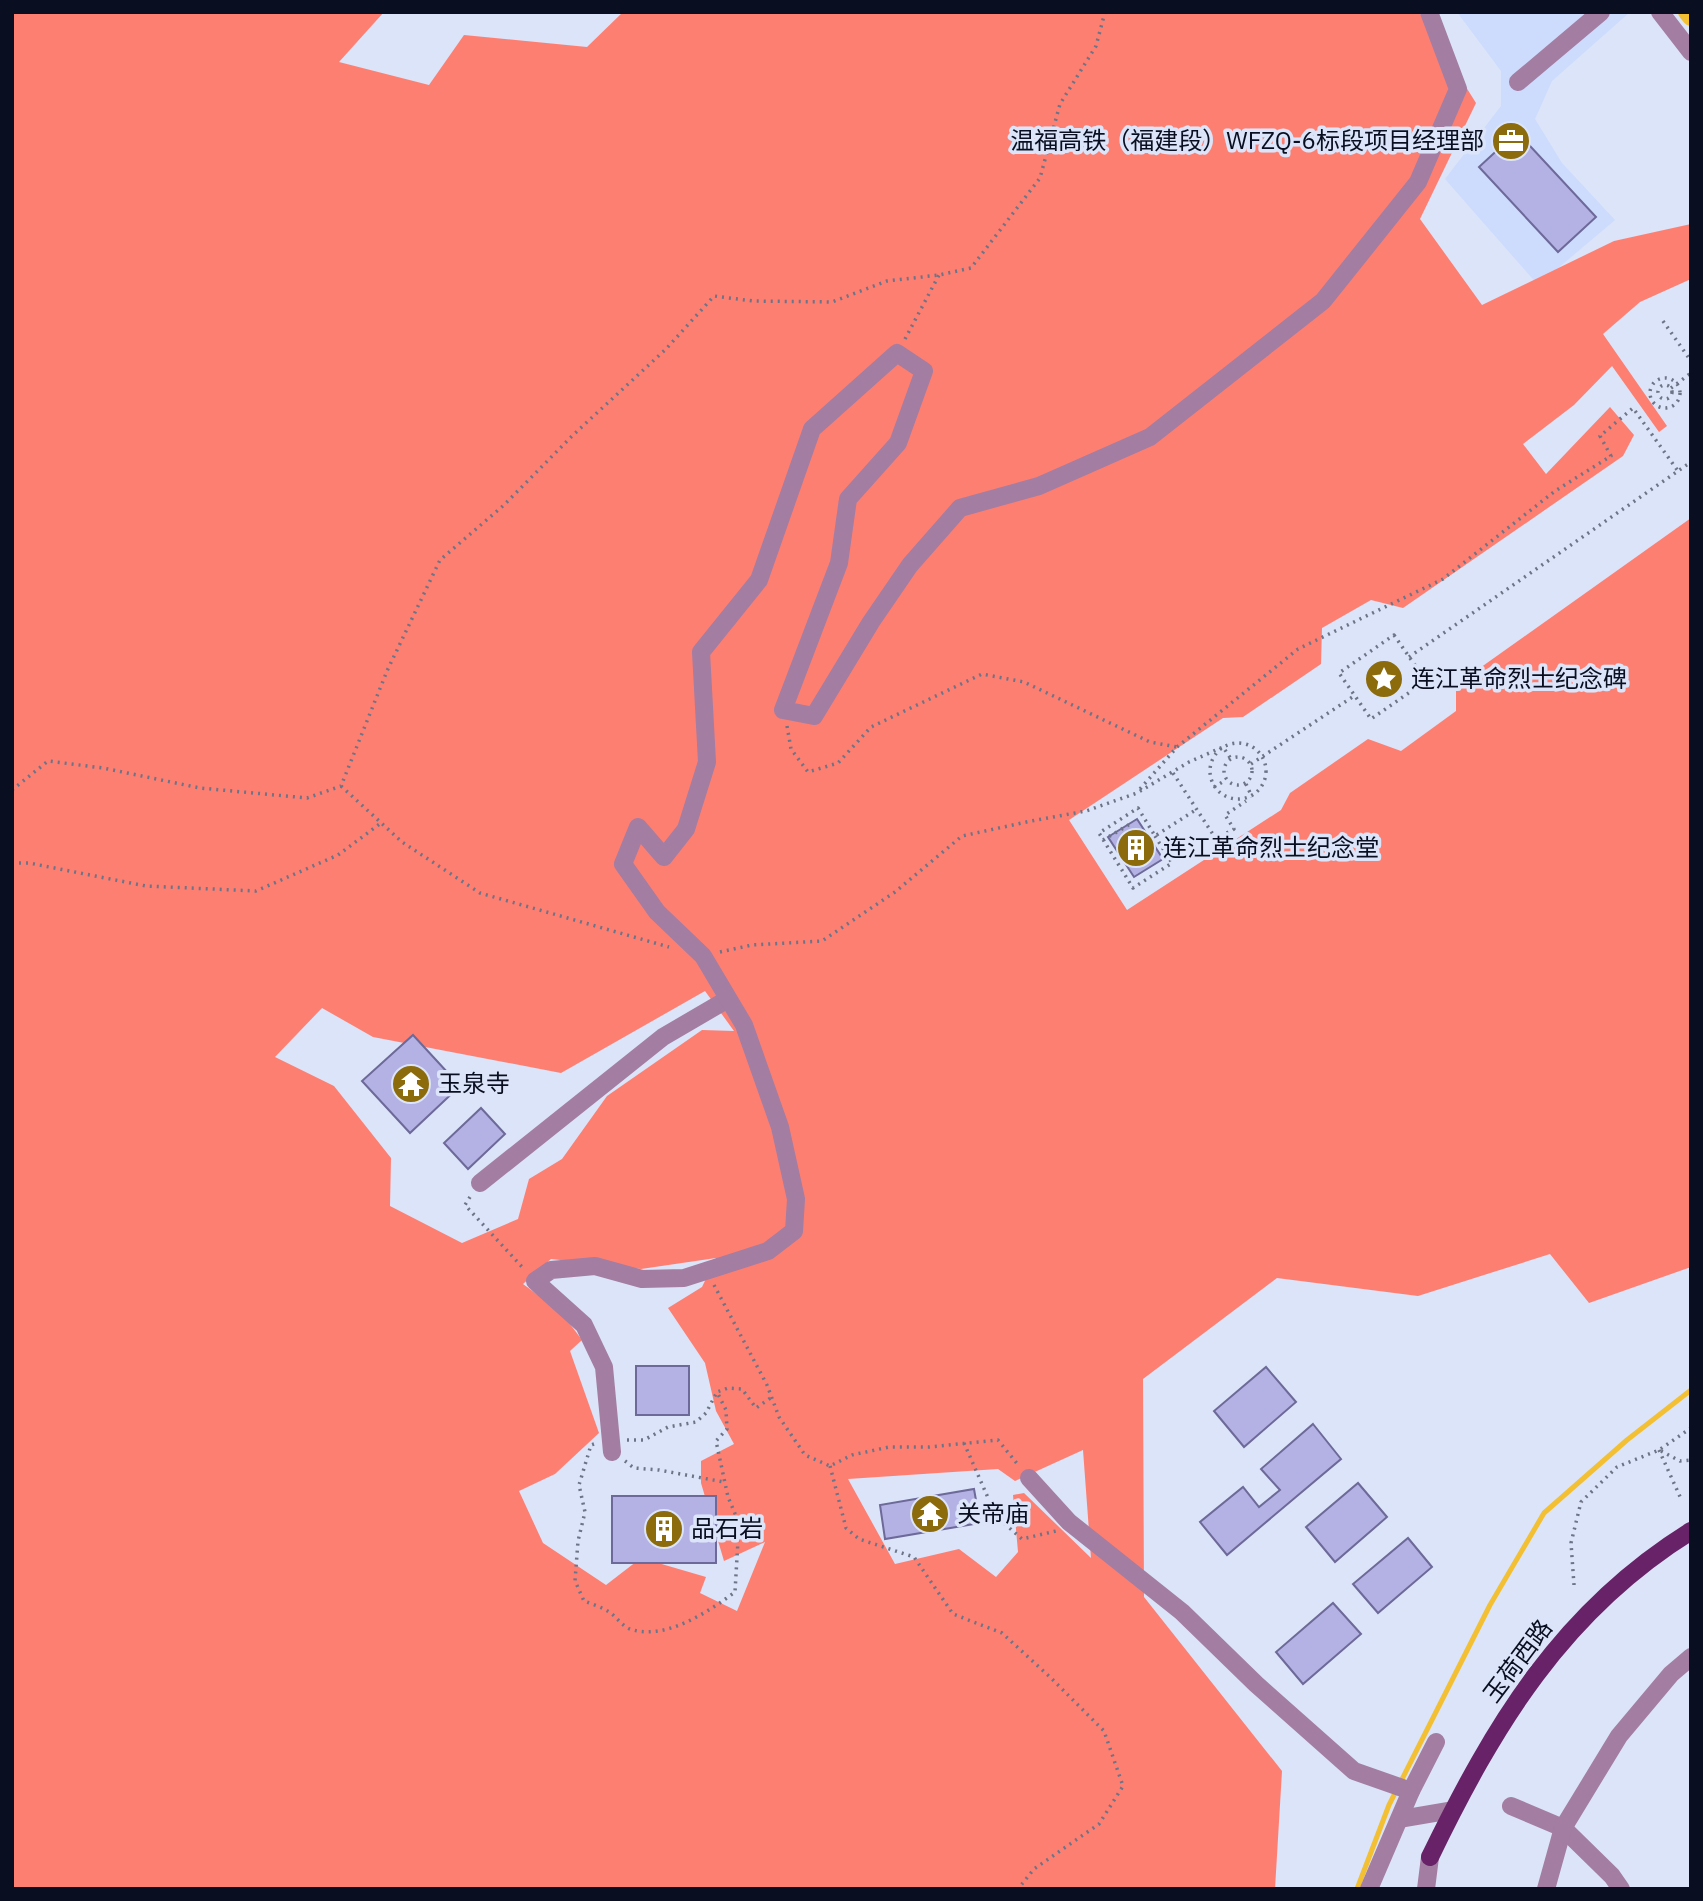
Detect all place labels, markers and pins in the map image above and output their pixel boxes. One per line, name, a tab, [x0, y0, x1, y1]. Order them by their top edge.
office icon: 温福高铁（福建段）WFZQ-6标段项目经理部	[1490, 120, 1532, 162]
place label: 温福高铁（福建段）WFZQ-6标段项目经理部	[1010, 124, 1484, 156]
place icon: 连江革命烈士纪念碑	[1363, 658, 1405, 700]
place label: 连江革命烈士纪念碑	[1411, 662, 1627, 694]
building icon: 连江革命烈士纪念堂	[1115, 827, 1157, 869]
place label: 连江革命烈士纪念堂	[1163, 831, 1379, 863]
temple icon: 玉泉寺	[390, 1063, 432, 1105]
place label: 玉泉寺	[438, 1067, 510, 1099]
temple icon: 关帝庙	[909, 1493, 951, 1535]
place label: 关帝庙	[957, 1497, 1029, 1529]
building icon: 品石岩	[643, 1508, 685, 1550]
place label: 品石岩	[691, 1512, 763, 1544]

